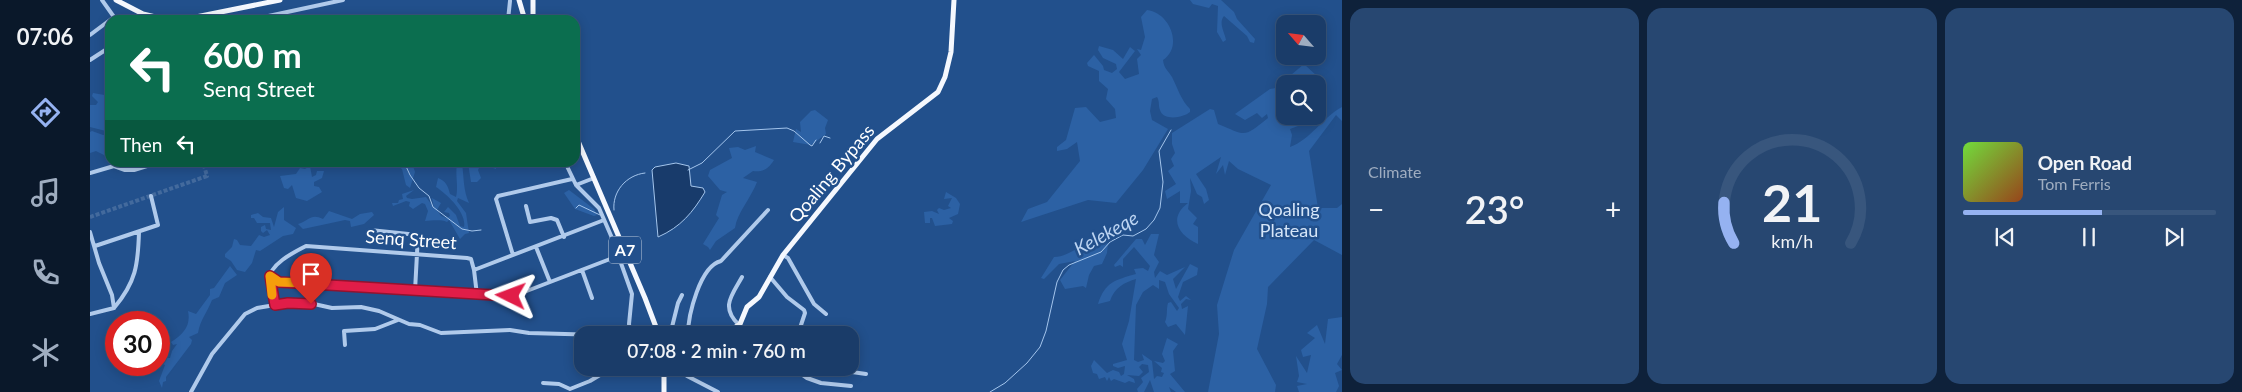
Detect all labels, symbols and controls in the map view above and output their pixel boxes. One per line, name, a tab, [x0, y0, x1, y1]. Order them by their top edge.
north arrow	[1276, 15, 1326, 65]
map controls	[1276, 15, 1326, 125]
text: 07:06	[17, 23, 73, 50]
text: 600 m	[203, 33, 302, 75]
icon: left	[120, 35, 185, 100]
text: Senq Street	[203, 75, 315, 102]
button: search	[1276, 75, 1326, 125]
icon: directions	[28, 95, 63, 130]
street label: Qoaling Bypass	[784, 120, 879, 227]
icon: left	[172, 130, 200, 158]
text: Then	[120, 133, 162, 156]
text: Open Road	[2038, 151, 2132, 174]
text: Climate	[1368, 162, 1421, 181]
text: 21	[1762, 171, 1822, 233]
text: Tom Ferris	[2038, 174, 2111, 193]
icon: music	[28, 175, 63, 210]
text: 23°	[1465, 186, 1525, 232]
text: −	[1368, 192, 1384, 226]
text: +	[1605, 192, 1621, 226]
park label: Qoaling Plateau	[1258, 198, 1320, 241]
water label: Kelekeqe	[1070, 206, 1142, 260]
icon: previous	[1991, 223, 2019, 251]
icon: pause	[2075, 223, 2103, 251]
icon: next	[2160, 223, 2188, 251]
street label: Senq Street	[365, 225, 458, 253]
text: km/h	[1771, 230, 1813, 252]
road number: A7	[609, 236, 641, 264]
pin	[290, 253, 332, 304]
icon: phone	[28, 255, 63, 290]
icon: arrive	[297, 260, 325, 288]
position arrow	[484, 269, 536, 321]
speed limit sign: 30	[105, 311, 170, 376]
icon: climate	[28, 335, 63, 370]
text: 07:08 · 2 min · 760 m	[627, 339, 806, 362]

